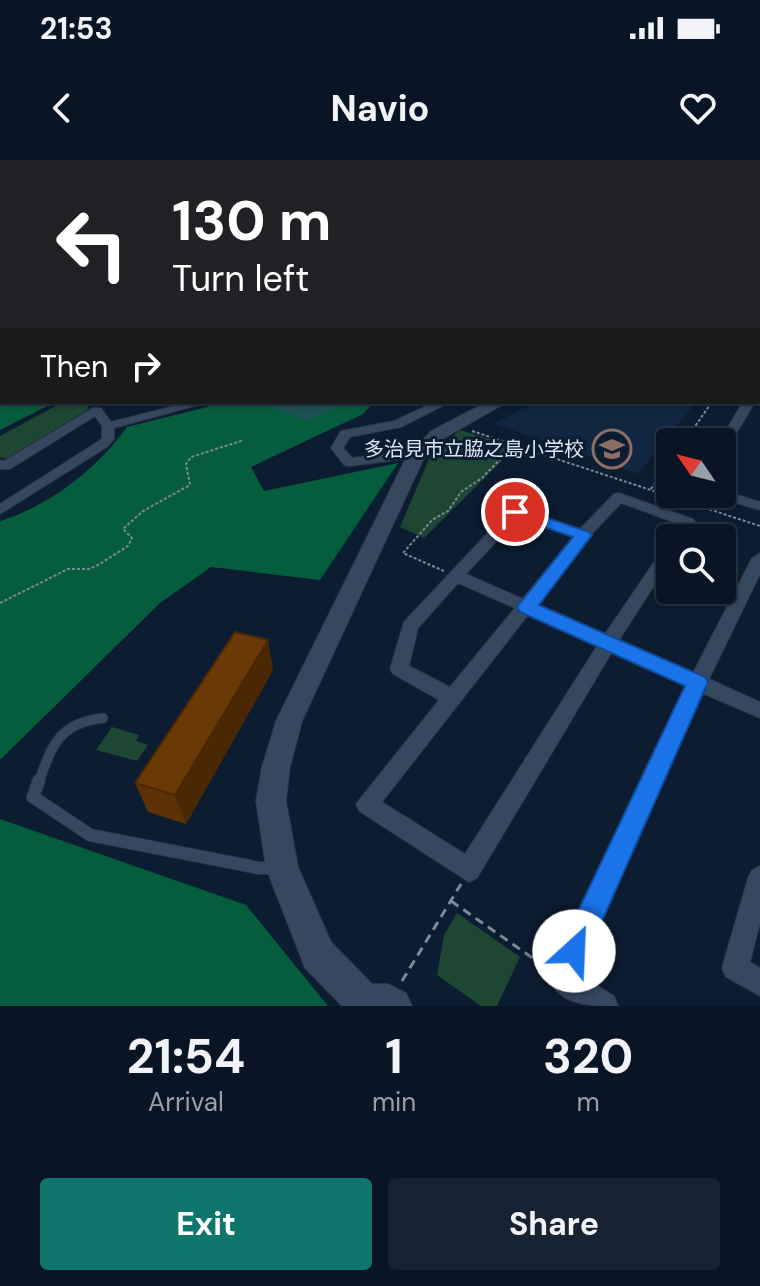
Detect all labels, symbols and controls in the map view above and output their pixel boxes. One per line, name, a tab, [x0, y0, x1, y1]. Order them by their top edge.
text: 21:53	[40, 9, 113, 48]
text: Navio	[331, 85, 429, 132]
icon: back	[40, 86, 84, 130]
icon: heart	[676, 86, 720, 130]
text: 130 m	[172, 184, 331, 257]
icon: left	[40, 192, 144, 296]
text: Turn left	[172, 255, 309, 302]
icon: right	[124, 344, 168, 388]
text: Then	[40, 347, 108, 386]
school or university icon: 多治見市立脇之島小学校	[591, 428, 633, 470]
north arrow	[656, 428, 736, 508]
map controls	[656, 428, 736, 604]
place label: 多治見市立脇之島小学校	[364, 436, 584, 462]
pin	[481, 478, 549, 546]
icon: arrive	[493, 490, 537, 534]
button: search	[656, 524, 736, 604]
position arrow	[532, 909, 616, 993]
text: 21:54	[127, 1025, 245, 1088]
text: 1	[385, 1025, 403, 1088]
text: 320	[543, 1025, 633, 1088]
text: Arrival	[148, 1085, 224, 1119]
text: min	[372, 1085, 416, 1119]
text: m	[577, 1085, 600, 1119]
button: Exit	[40, 1178, 372, 1270]
button: Share	[388, 1178, 720, 1270]

